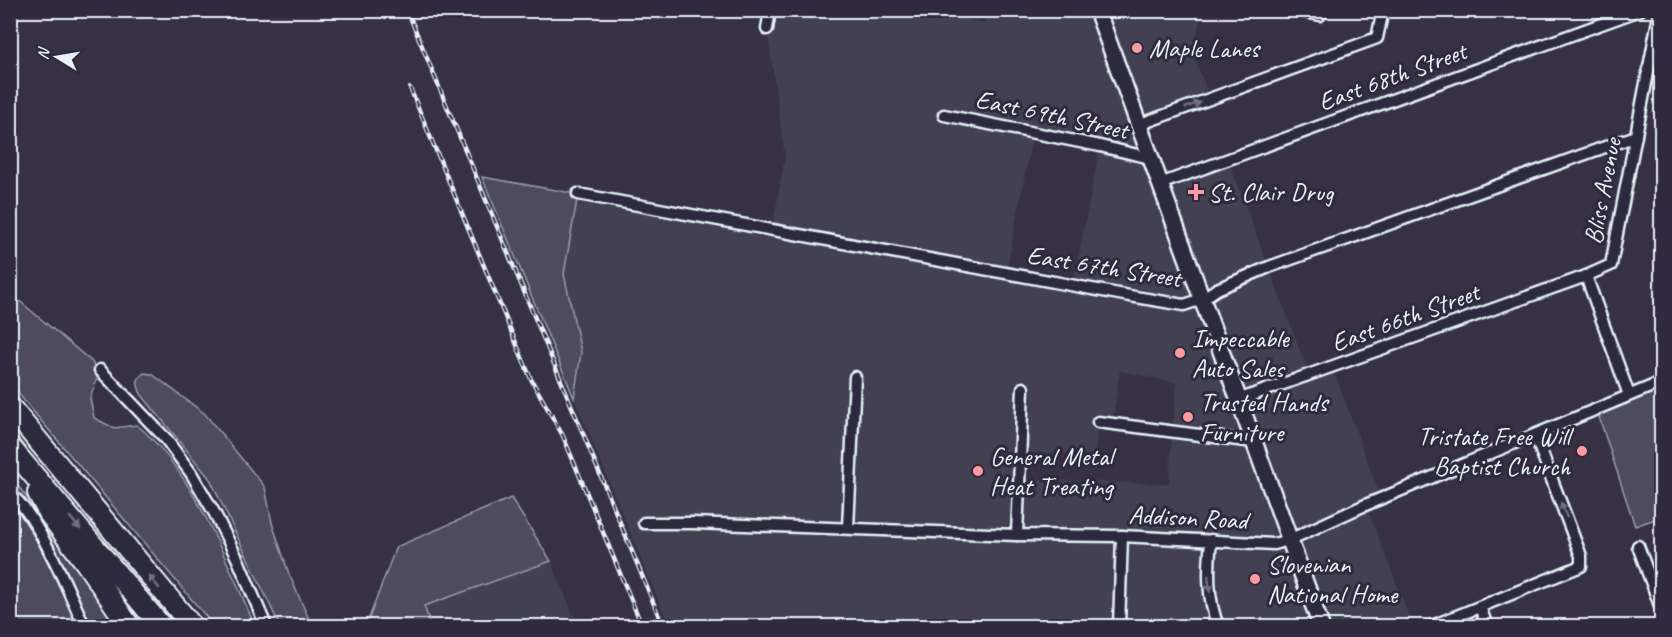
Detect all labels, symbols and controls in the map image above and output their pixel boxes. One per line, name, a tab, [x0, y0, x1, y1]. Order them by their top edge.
north arrow	[27, 27, 87, 87]
place label: Maple Lanes	[1149, 32, 1261, 65]
street label: East 68th Street	[1314, 34, 1473, 118]
marker: Maple Lanes	[1130, 41, 1144, 55]
text: N	[32, 45, 55, 61]
street label: East 69th Street	[973, 82, 1134, 147]
one-way arrow	[1185, 100, 1203, 110]
street label: Bliss Avenue	[1576, 133, 1629, 247]
place label: St. Clair Drug	[1208, 176, 1335, 209]
marker: St. Clair Drug	[1189, 185, 1203, 199]
street label: East 67th Street	[1025, 238, 1185, 295]
street label: East 66th Street	[1327, 275, 1486, 359]
place label: Impeccable Auto Sales	[1192, 322, 1290, 385]
marker: Impeccable Auto Sales	[1173, 346, 1187, 360]
place label: Trusted Hands Furniture	[1200, 386, 1329, 449]
marker: Trusted Hands Furniture	[1181, 410, 1195, 424]
place label: Tristate Free Will Baptist Church	[1418, 420, 1575, 483]
place label: General Metal Heat Treating	[990, 440, 1117, 503]
marker: Tristate Free Will Baptist Church	[1575, 444, 1589, 458]
marker: General Metal Heat Treating	[971, 464, 985, 478]
street label: Addison Road	[1128, 498, 1252, 537]
one-way arrow	[1558, 501, 1568, 519]
one-way arrow	[69, 515, 82, 531]
place label: Slovenian National Home	[1267, 548, 1399, 611]
marker: Slovenian National Home	[1248, 572, 1262, 586]
one-way arrow	[148, 574, 161, 590]
one-way arrow	[1204, 574, 1214, 593]

